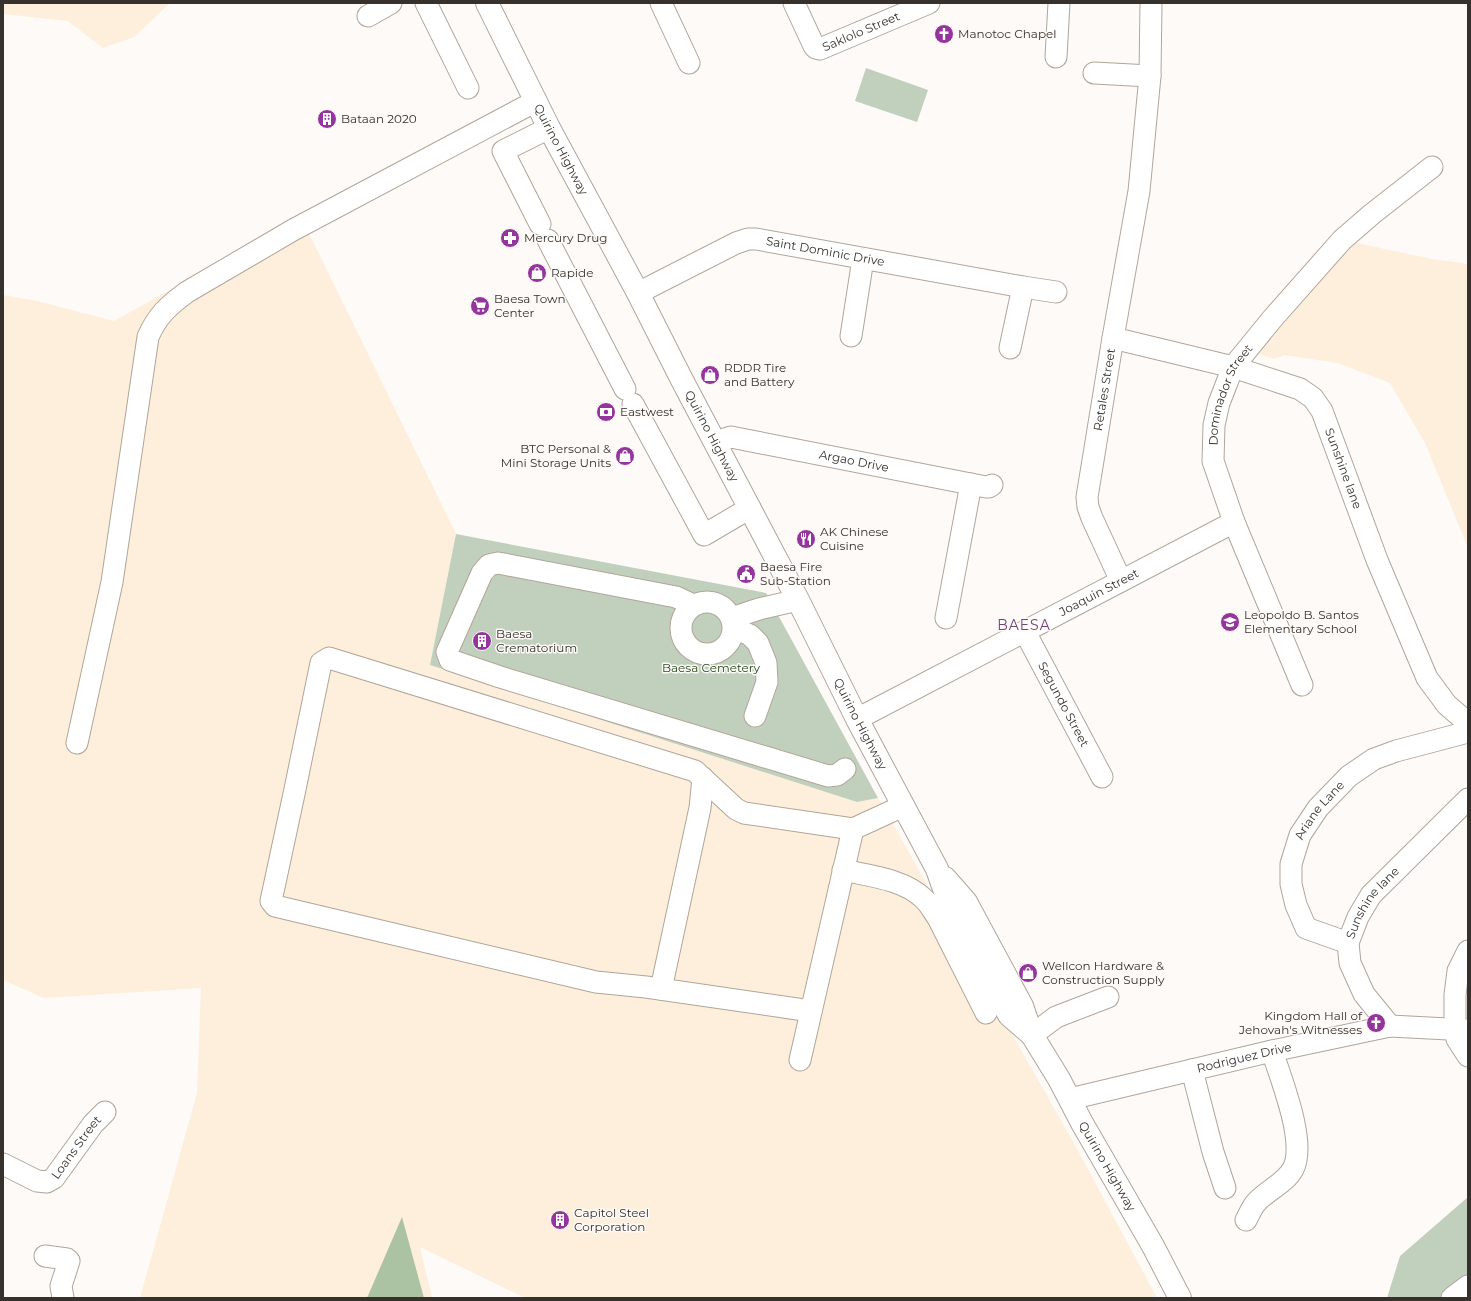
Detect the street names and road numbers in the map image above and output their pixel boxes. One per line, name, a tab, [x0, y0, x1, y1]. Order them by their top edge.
street label: Saklolo Street	[820, 8, 902, 54]
street label: Quirino Highway	[531, 101, 592, 198]
street label: Saint Dominic Drive	[765, 233, 886, 269]
street label: Dominador Street	[1205, 341, 1256, 446]
street label: Retales Street	[1090, 347, 1118, 432]
street label: Quirino Highway	[682, 388, 742, 485]
street label: Sunshine lane	[1322, 426, 1365, 511]
street label: Argao Drive	[818, 446, 890, 475]
street label: Joaquin Street	[1056, 565, 1141, 620]
street label: Segundo Street	[1035, 659, 1093, 749]
street label: Quirino Highway	[831, 676, 891, 773]
street label: Ariane Lane	[1291, 777, 1347, 841]
street label: Sunshine lane	[1342, 863, 1402, 941]
street label: Rodriguez Drive	[1195, 1039, 1293, 1076]
street label: Loans Street	[48, 1112, 104, 1182]
street label: Quirino Highway	[1076, 1119, 1139, 1214]

